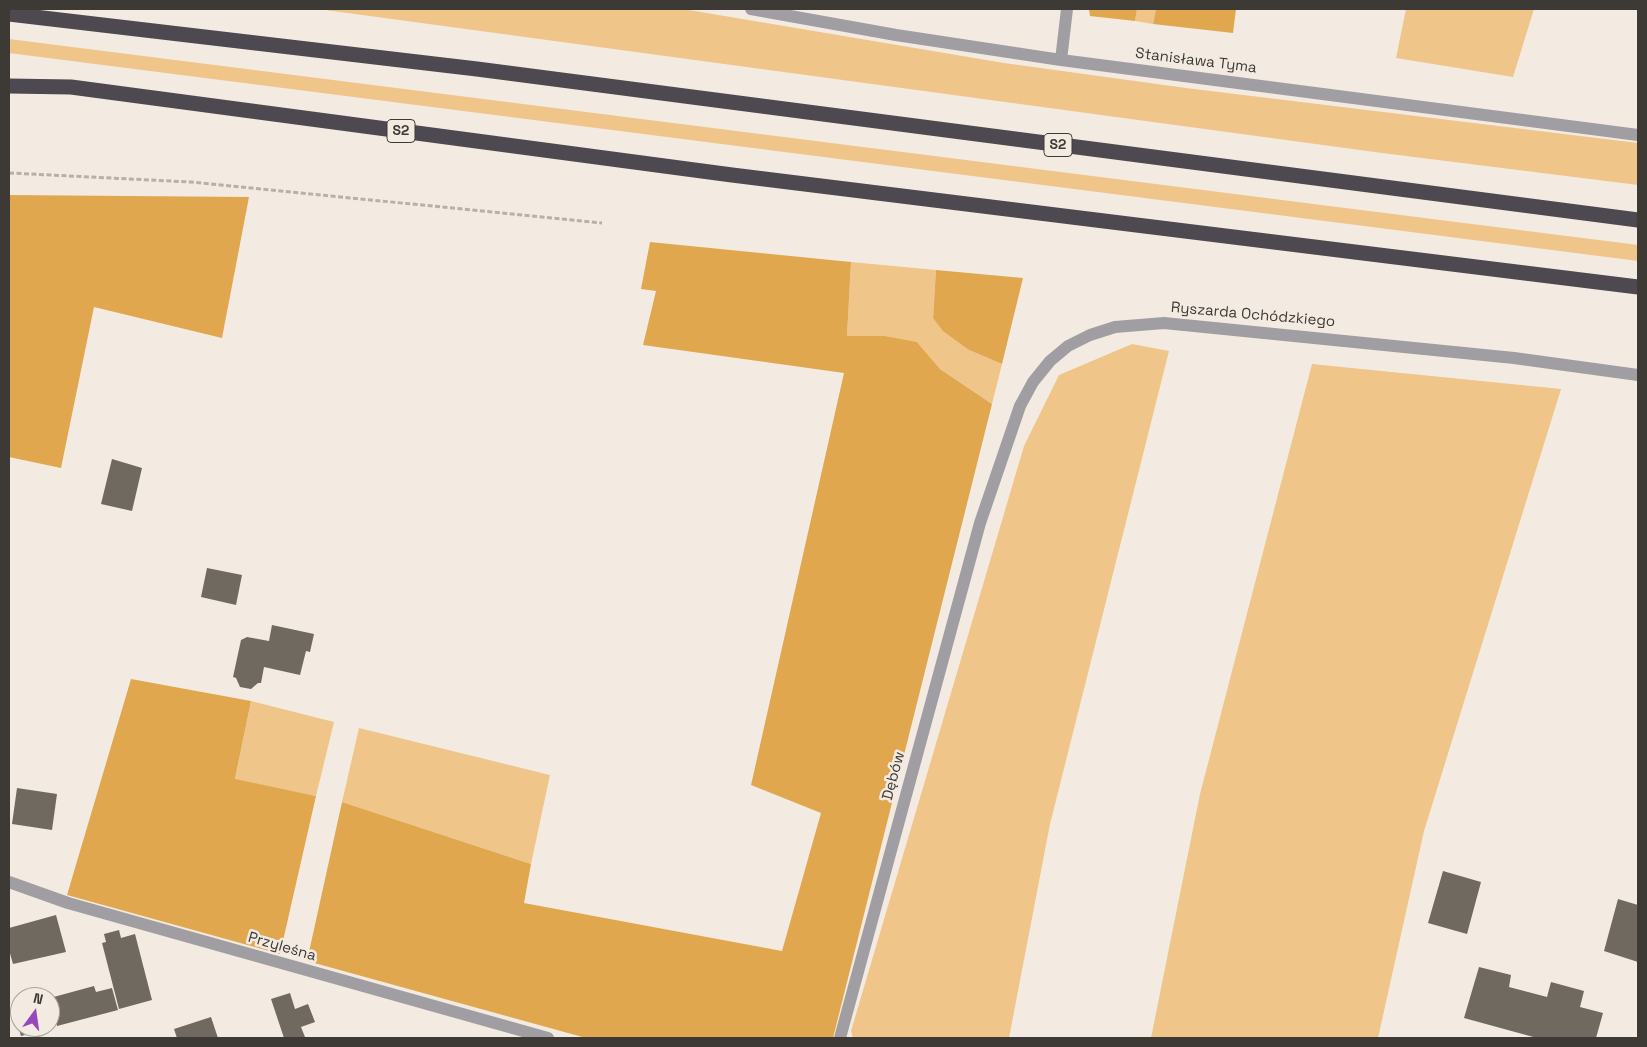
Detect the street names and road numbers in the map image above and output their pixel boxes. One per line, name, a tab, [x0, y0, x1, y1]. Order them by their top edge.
street label: Stanisława Tyma	[1134, 45, 1258, 77]
road number: S2	[387, 120, 415, 142]
road number: S2	[1044, 134, 1072, 156]
street label: Ryszarda Ochódzkiego	[1170, 299, 1336, 331]
street label: Dębów	[879, 750, 909, 802]
street label: Przyleśna	[246, 929, 318, 965]

